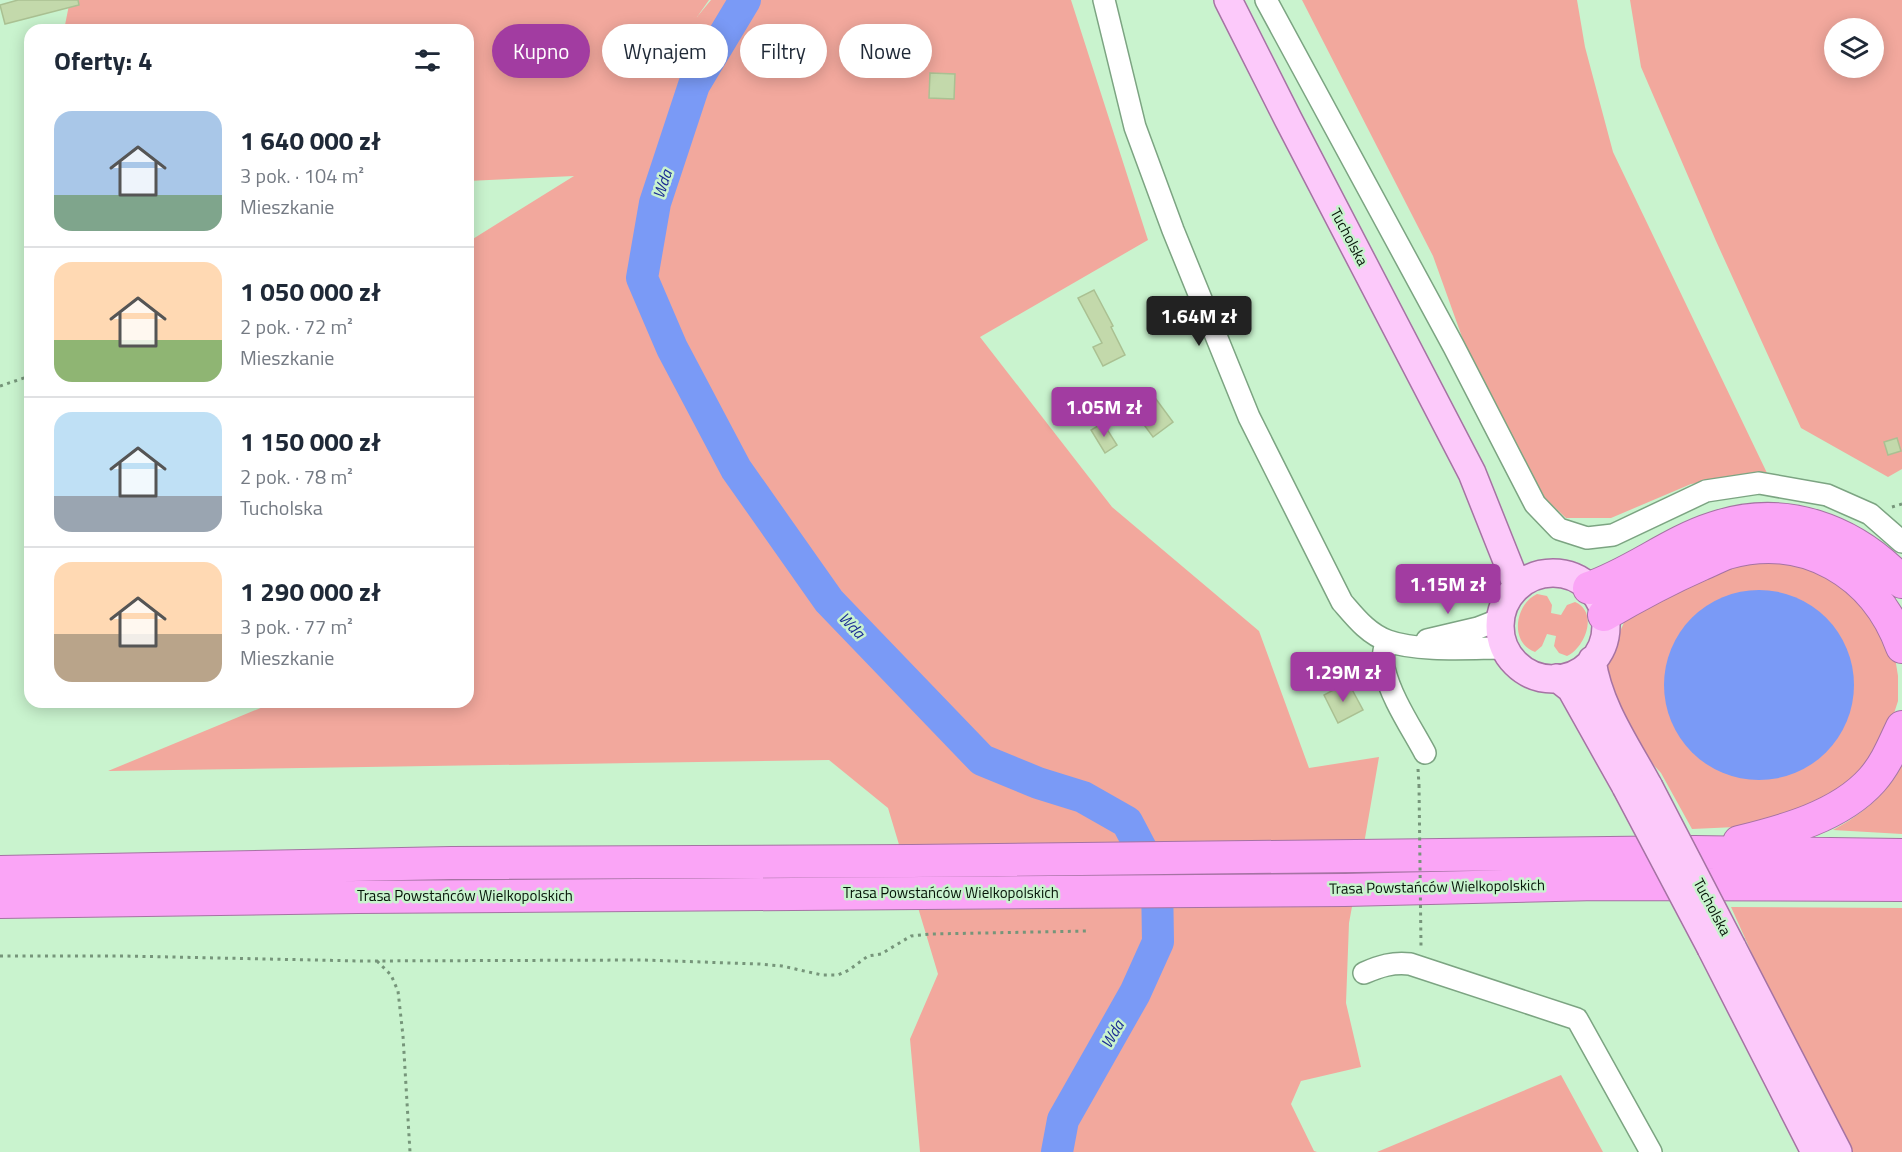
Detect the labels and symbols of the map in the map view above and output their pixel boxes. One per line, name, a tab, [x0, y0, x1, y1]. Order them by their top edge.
water label: Wda	[646, 166, 678, 201]
street label: Tucholska	[1325, 204, 1374, 270]
pin: 1.64M zł	[1137, 296, 1261, 347]
pin: 1.05M zł	[1042, 387, 1166, 438]
pin: 1.15M zł	[1386, 564, 1510, 615]
water label: Wda	[833, 606, 871, 644]
pin: 1.29M zł	[1281, 652, 1405, 703]
street label: Trasa Powstańców Wielkopolskich	[1329, 873, 1545, 900]
street label: Tucholska	[1688, 874, 1737, 940]
street label: Trasa Powstańców Wielkopolskich	[843, 881, 1059, 904]
street label: Trasa Powstańców Wielkopolskich	[357, 884, 573, 907]
water label: Wda	[1094, 1015, 1130, 1053]

